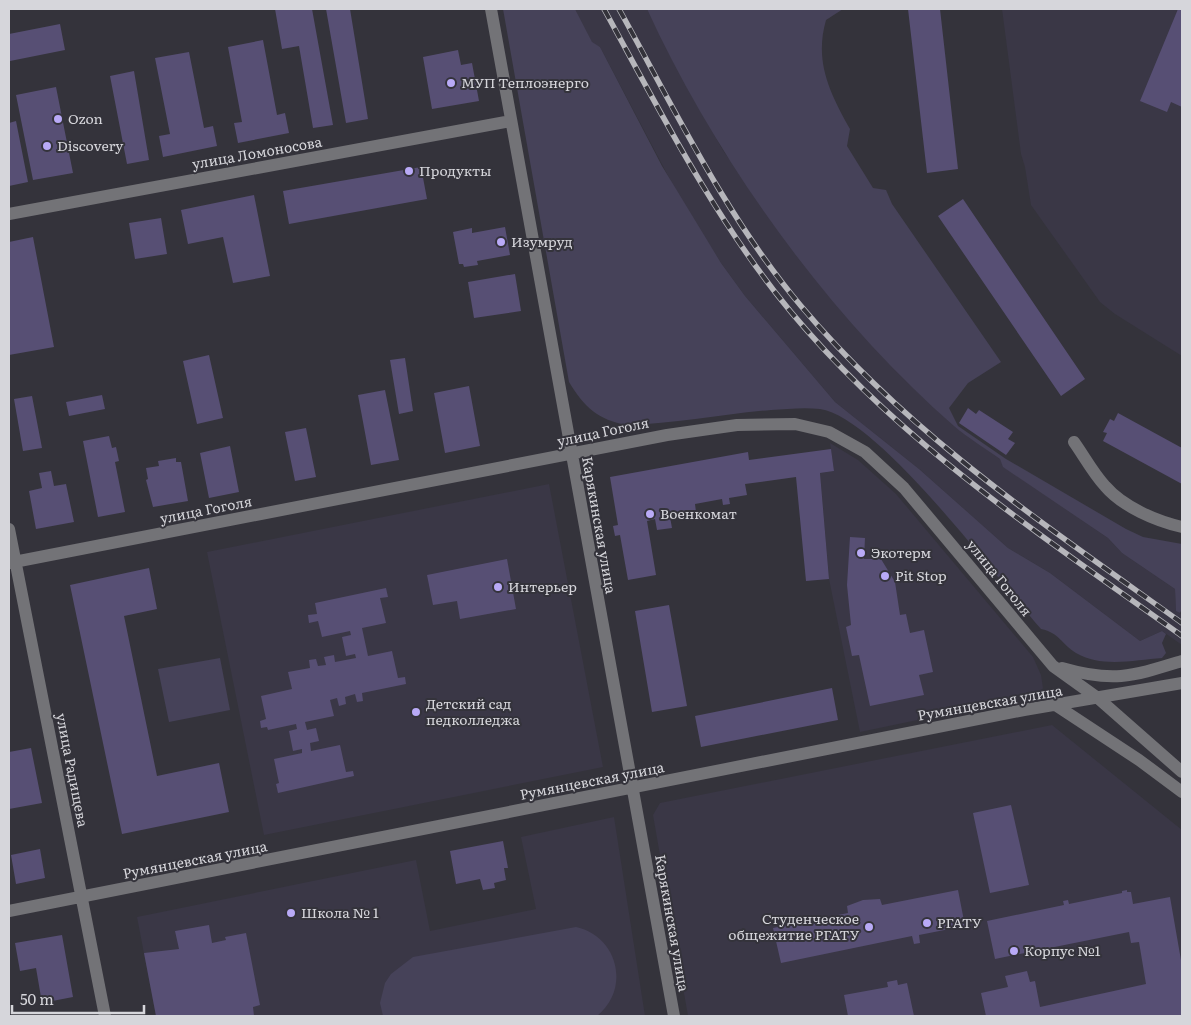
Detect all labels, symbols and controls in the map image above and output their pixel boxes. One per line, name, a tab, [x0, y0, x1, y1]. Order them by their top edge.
place label: МУП Теплоэнерго	[461, 72, 589, 92]
marker: МУП Теплоэнерго	[445, 77, 457, 89]
place label: Ozon	[68, 108, 103, 128]
marker: Ozon	[52, 113, 64, 125]
street label: улица Ломоносова	[190, 131, 324, 173]
place label: Discovery	[57, 135, 124, 155]
marker: Discovery	[41, 140, 53, 152]
place label: Продукты	[419, 160, 492, 180]
marker: Продукты	[403, 165, 415, 177]
place label: Изумруд	[511, 231, 573, 251]
marker: Изумруд	[495, 236, 507, 248]
street label: улица Гоголя	[555, 412, 651, 451]
street label: Карякинская улица	[578, 455, 622, 595]
street label: улица Гоголя	[158, 490, 254, 528]
place label: Военкомат	[660, 503, 737, 523]
marker: Военкомат	[644, 508, 656, 520]
street label: улица Гоголя	[963, 535, 1037, 620]
place label: Экотерм	[871, 542, 932, 562]
marker: Экотерм	[855, 547, 867, 559]
place label: Pit Stop	[895, 565, 947, 585]
marker: Pit Stop	[879, 570, 891, 582]
place label: Интерьер	[508, 576, 577, 596]
marker: Интерьер	[492, 581, 504, 593]
street label: Румянцевская улица	[916, 679, 1064, 725]
place label: Детский сад педколледжа	[426, 693, 521, 729]
marker: Детский сад педколледжа	[410, 706, 422, 718]
street label: улица Радищева	[52, 711, 94, 829]
street label: Румянцевская улица	[518, 756, 666, 804]
street label: Румянцевская улица	[121, 835, 269, 883]
street label: Карякинская улица	[651, 853, 695, 993]
place label: Школа № 1	[301, 902, 379, 922]
marker: Школа № 1	[285, 907, 297, 919]
place label: Студенческое общежитие РГАТУ	[728, 908, 860, 944]
place label: РГАТУ	[937, 912, 982, 932]
marker: РГАТУ	[921, 917, 933, 929]
marker: Студенческое общежитие РГАТУ	[863, 921, 875, 933]
place label: Корпус №1	[1024, 940, 1101, 960]
marker: Корпус №1	[1008, 945, 1020, 957]
scale bar	[12, 982, 145, 1014]
text: 50 m	[20, 987, 54, 1010]

